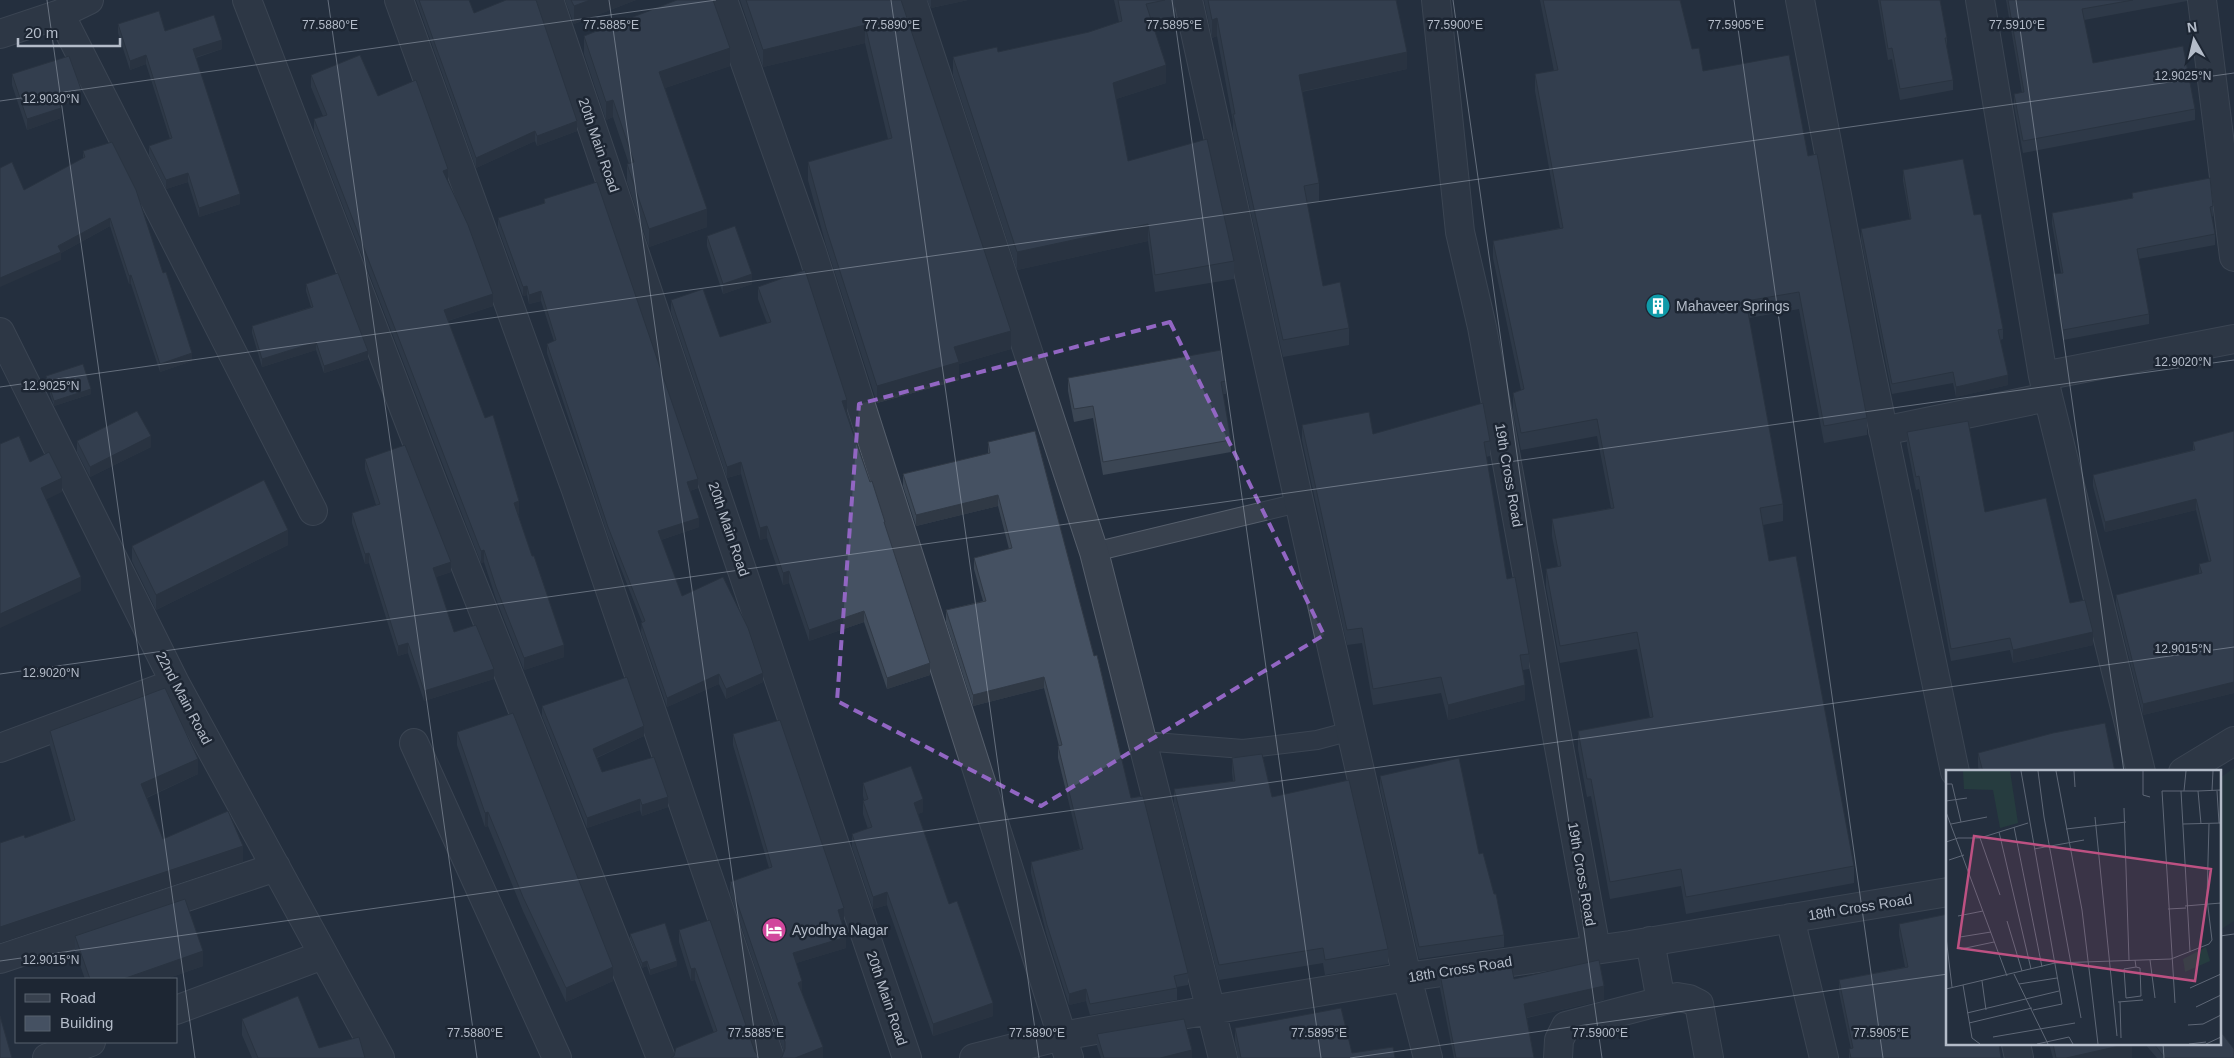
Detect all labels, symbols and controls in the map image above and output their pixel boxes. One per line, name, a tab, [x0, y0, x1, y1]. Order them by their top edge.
scale bar	[18, 15, 120, 47]
north arrow	[2169, 15, 2219, 65]
text: 77.5880°E	[302, 18, 358, 32]
text: 77.5885°E	[583, 18, 639, 32]
text: 77.5890°E	[864, 18, 920, 32]
text: 77.5895°E	[1146, 18, 1202, 32]
text: 77.5900°E	[1427, 18, 1483, 32]
text: 77.5905°E	[1708, 18, 1764, 32]
text: 77.5910°E	[1989, 18, 2045, 32]
text: N	[2186, 18, 2198, 36]
text: 20 m	[25, 24, 58, 41]
text: 12.9025°N	[2155, 69, 2211, 83]
text: 12.9030°N	[23, 92, 79, 106]
street label: 20th Main Road	[575, 96, 623, 194]
building icon: Mahaveer Springs	[1645, 293, 1671, 319]
place label: Mahaveer Springs	[1676, 298, 1790, 314]
text: 12.9020°N	[2155, 355, 2211, 369]
text: 12.9025°N	[23, 379, 79, 393]
street label: 19th Cross Road	[1492, 422, 1526, 528]
street label: 20th Main Road	[705, 480, 753, 578]
text: 12.9015°N	[2155, 642, 2211, 656]
street label: 22nd Main Road	[153, 649, 215, 747]
text: 12.9020°N	[23, 666, 79, 680]
inset map	[1946, 770, 2222, 1046]
street label: 19th Cross Road	[1565, 821, 1599, 927]
street label: 18th Cross Road	[1807, 891, 1913, 923]
hotel icon: Ayodhya Nagar	[761, 917, 787, 943]
place label: Ayodhya Nagar	[792, 922, 889, 938]
street label: 20th Main Road	[863, 949, 911, 1047]
text: 12.9015°N	[23, 953, 79, 967]
street label: 18th Cross Road	[1407, 953, 1513, 985]
legend	[15, 978, 178, 1043]
text: Road	[60, 989, 96, 1006]
text: Building	[60, 1014, 113, 1031]
text: 77.5880°E	[447, 1026, 503, 1040]
text: 77.5885°E	[728, 1026, 784, 1040]
text: 77.5890°E	[1009, 1026, 1065, 1040]
text: 77.5895°E	[1291, 1026, 1347, 1040]
text: 77.5900°E	[1572, 1026, 1628, 1040]
text: 77.5905°E	[1853, 1026, 1909, 1040]

